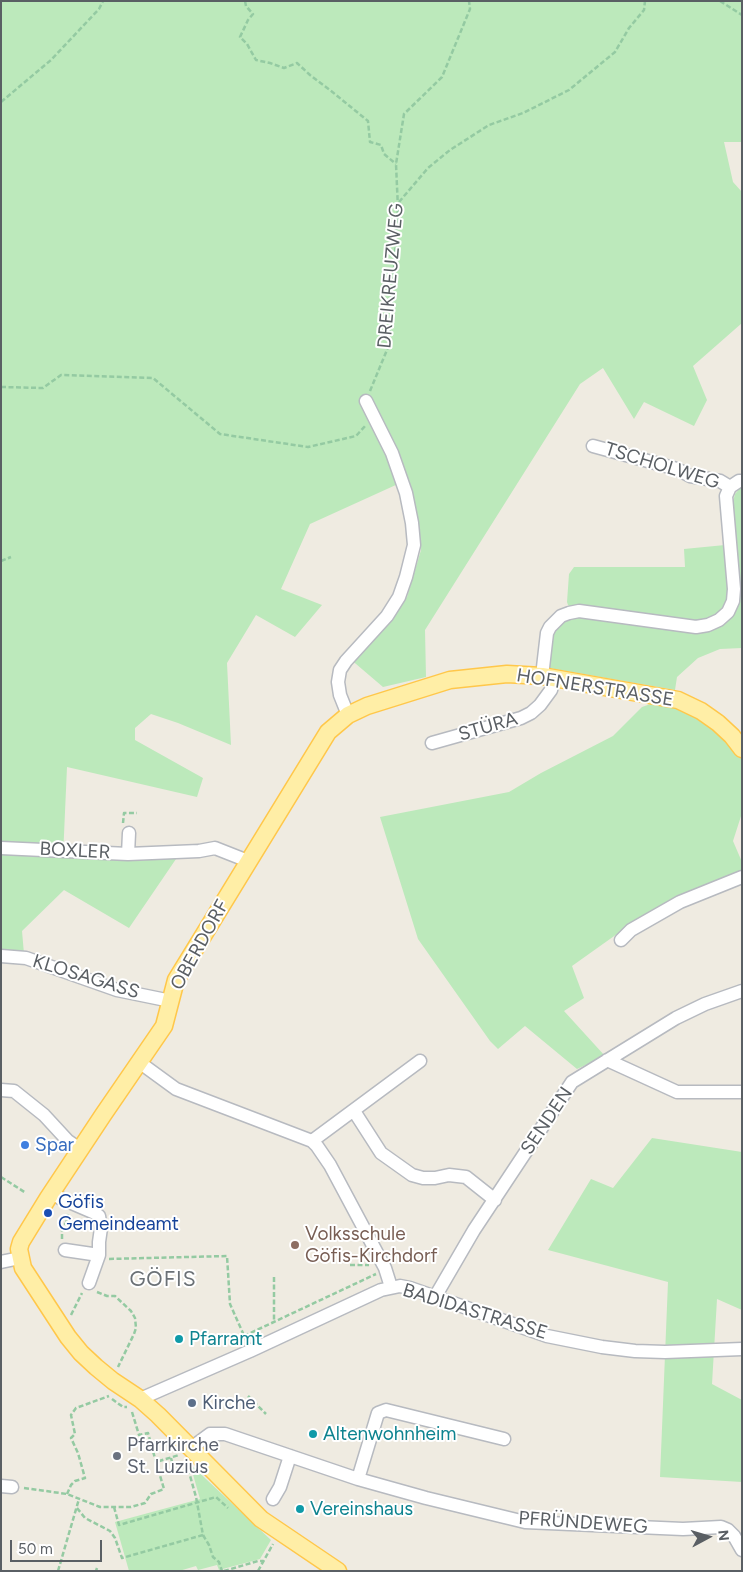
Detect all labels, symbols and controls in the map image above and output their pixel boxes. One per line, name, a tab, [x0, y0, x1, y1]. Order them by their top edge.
street label: DREIKREUZWEG	[373, 202, 409, 350]
street label: TSCHOLWEG	[602, 438, 722, 494]
street label: HOFNERSTRASSE	[515, 664, 675, 712]
street label: STÜRA	[456, 708, 520, 746]
street label: BOXLER	[39, 838, 111, 864]
street label: OBERDORF	[166, 896, 234, 994]
street label: KLOSAGASS	[30, 950, 142, 1004]
street label: SENDEN	[516, 1083, 578, 1159]
place label: Spar	[35, 1134, 74, 1156]
marker: Spar	[19, 1139, 31, 1151]
place label: Göfis Gemeindeamt	[58, 1191, 179, 1235]
marker: Göfis Gemeindeamt	[42, 1207, 54, 1219]
place label: Volksschule Göfis-Kirchdorf	[305, 1223, 438, 1267]
marker: Volksschule Göfis-Kirchdorf	[289, 1239, 301, 1251]
district label: GÖFIS	[129, 1267, 197, 1293]
street label: BADIDASTRASSE	[400, 1279, 550, 1345]
place label: Pfarramt	[189, 1328, 263, 1350]
marker: Pfarramt	[173, 1333, 185, 1345]
place label: Kirche	[202, 1392, 256, 1414]
marker: Kirche	[186, 1397, 198, 1409]
place label: Altenwohnheim	[323, 1423, 456, 1445]
marker: Altenwohnheim	[307, 1428, 319, 1440]
place label: Pfarrkirche St. Luzius	[127, 1434, 219, 1478]
marker: Pfarrkirche St. Luzius	[111, 1450, 123, 1462]
place label: Vereinshaus	[310, 1498, 413, 1520]
marker: Vereinshaus	[294, 1503, 306, 1515]
street label: PFRÜNDEWEG	[518, 1507, 648, 1539]
north arrow	[683, 1512, 733, 1562]
text: N	[714, 1529, 732, 1542]
scale bar	[12, 1530, 105, 1562]
text: 50 m	[18, 1540, 53, 1558]

